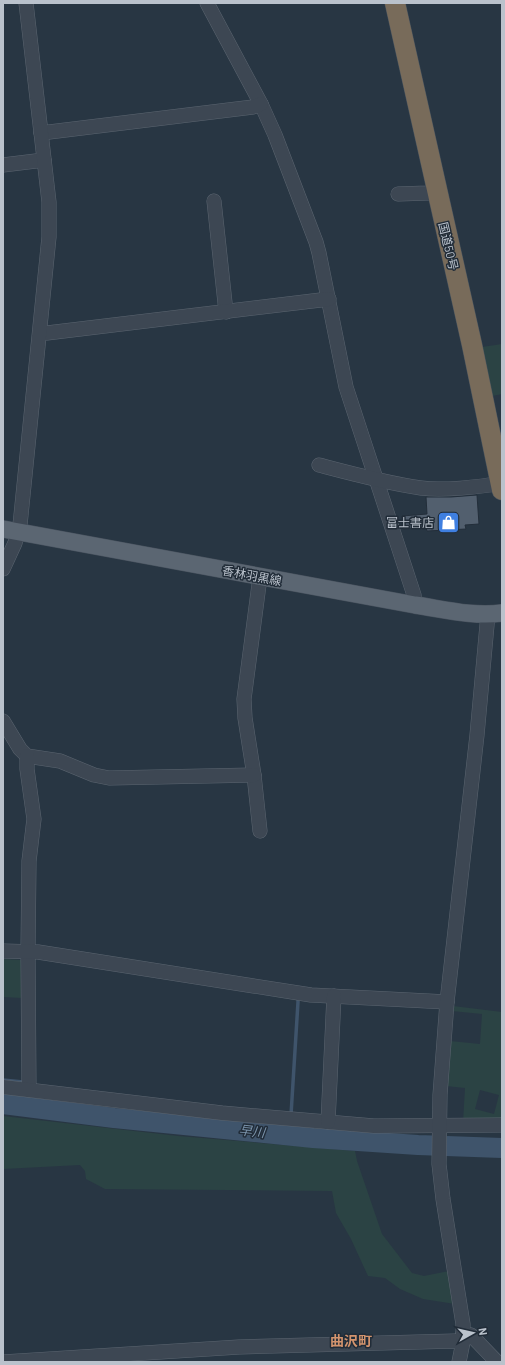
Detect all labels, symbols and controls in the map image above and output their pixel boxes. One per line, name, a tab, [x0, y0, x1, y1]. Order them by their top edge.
street label: 国道50号	[437, 221, 461, 271]
shop icon: 富士書店	[436, 509, 462, 535]
place label: 富士書店	[386, 515, 434, 529]
street label: 香林羽黒線	[221, 562, 283, 588]
water label: 早川	[238, 1122, 268, 1141]
north arrow	[453, 1313, 493, 1353]
text: N	[476, 1327, 490, 1336]
district label: 曲沢町	[330, 1332, 372, 1349]

